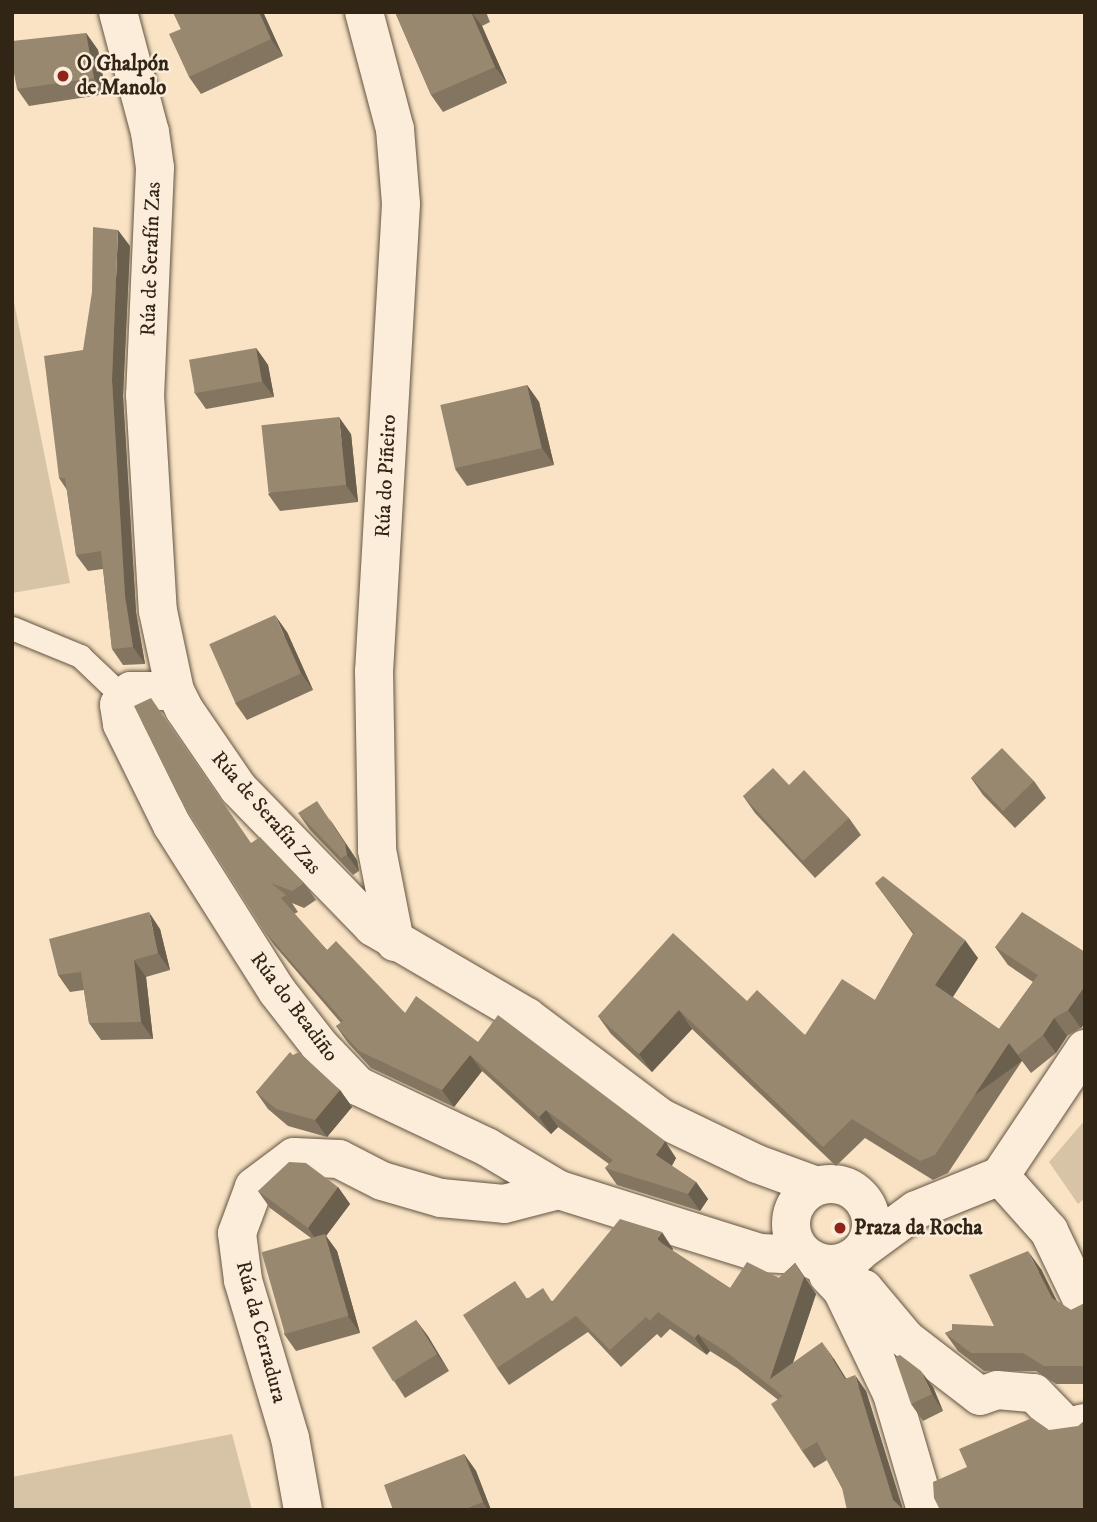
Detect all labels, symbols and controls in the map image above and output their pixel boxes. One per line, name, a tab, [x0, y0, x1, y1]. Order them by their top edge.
place label: O Ghalpón de Manolo	[77, 51, 169, 101]
marker: O Ghalpón de Manolo	[55, 68, 71, 84]
street label: Rúa de Serafín Zas	[136, 181, 166, 337]
street label: Rúa do Piñeiro	[370, 414, 402, 538]
street label: Rúa de Serafín Zas	[206, 746, 326, 880]
street label: Rúa do Beadiño	[245, 947, 343, 1067]
place label: Praza da Rocha	[854, 1215, 982, 1241]
marker: Praza da Rocha	[832, 1220, 848, 1236]
street label: Rúa da Cerradura	[230, 1258, 292, 1406]

